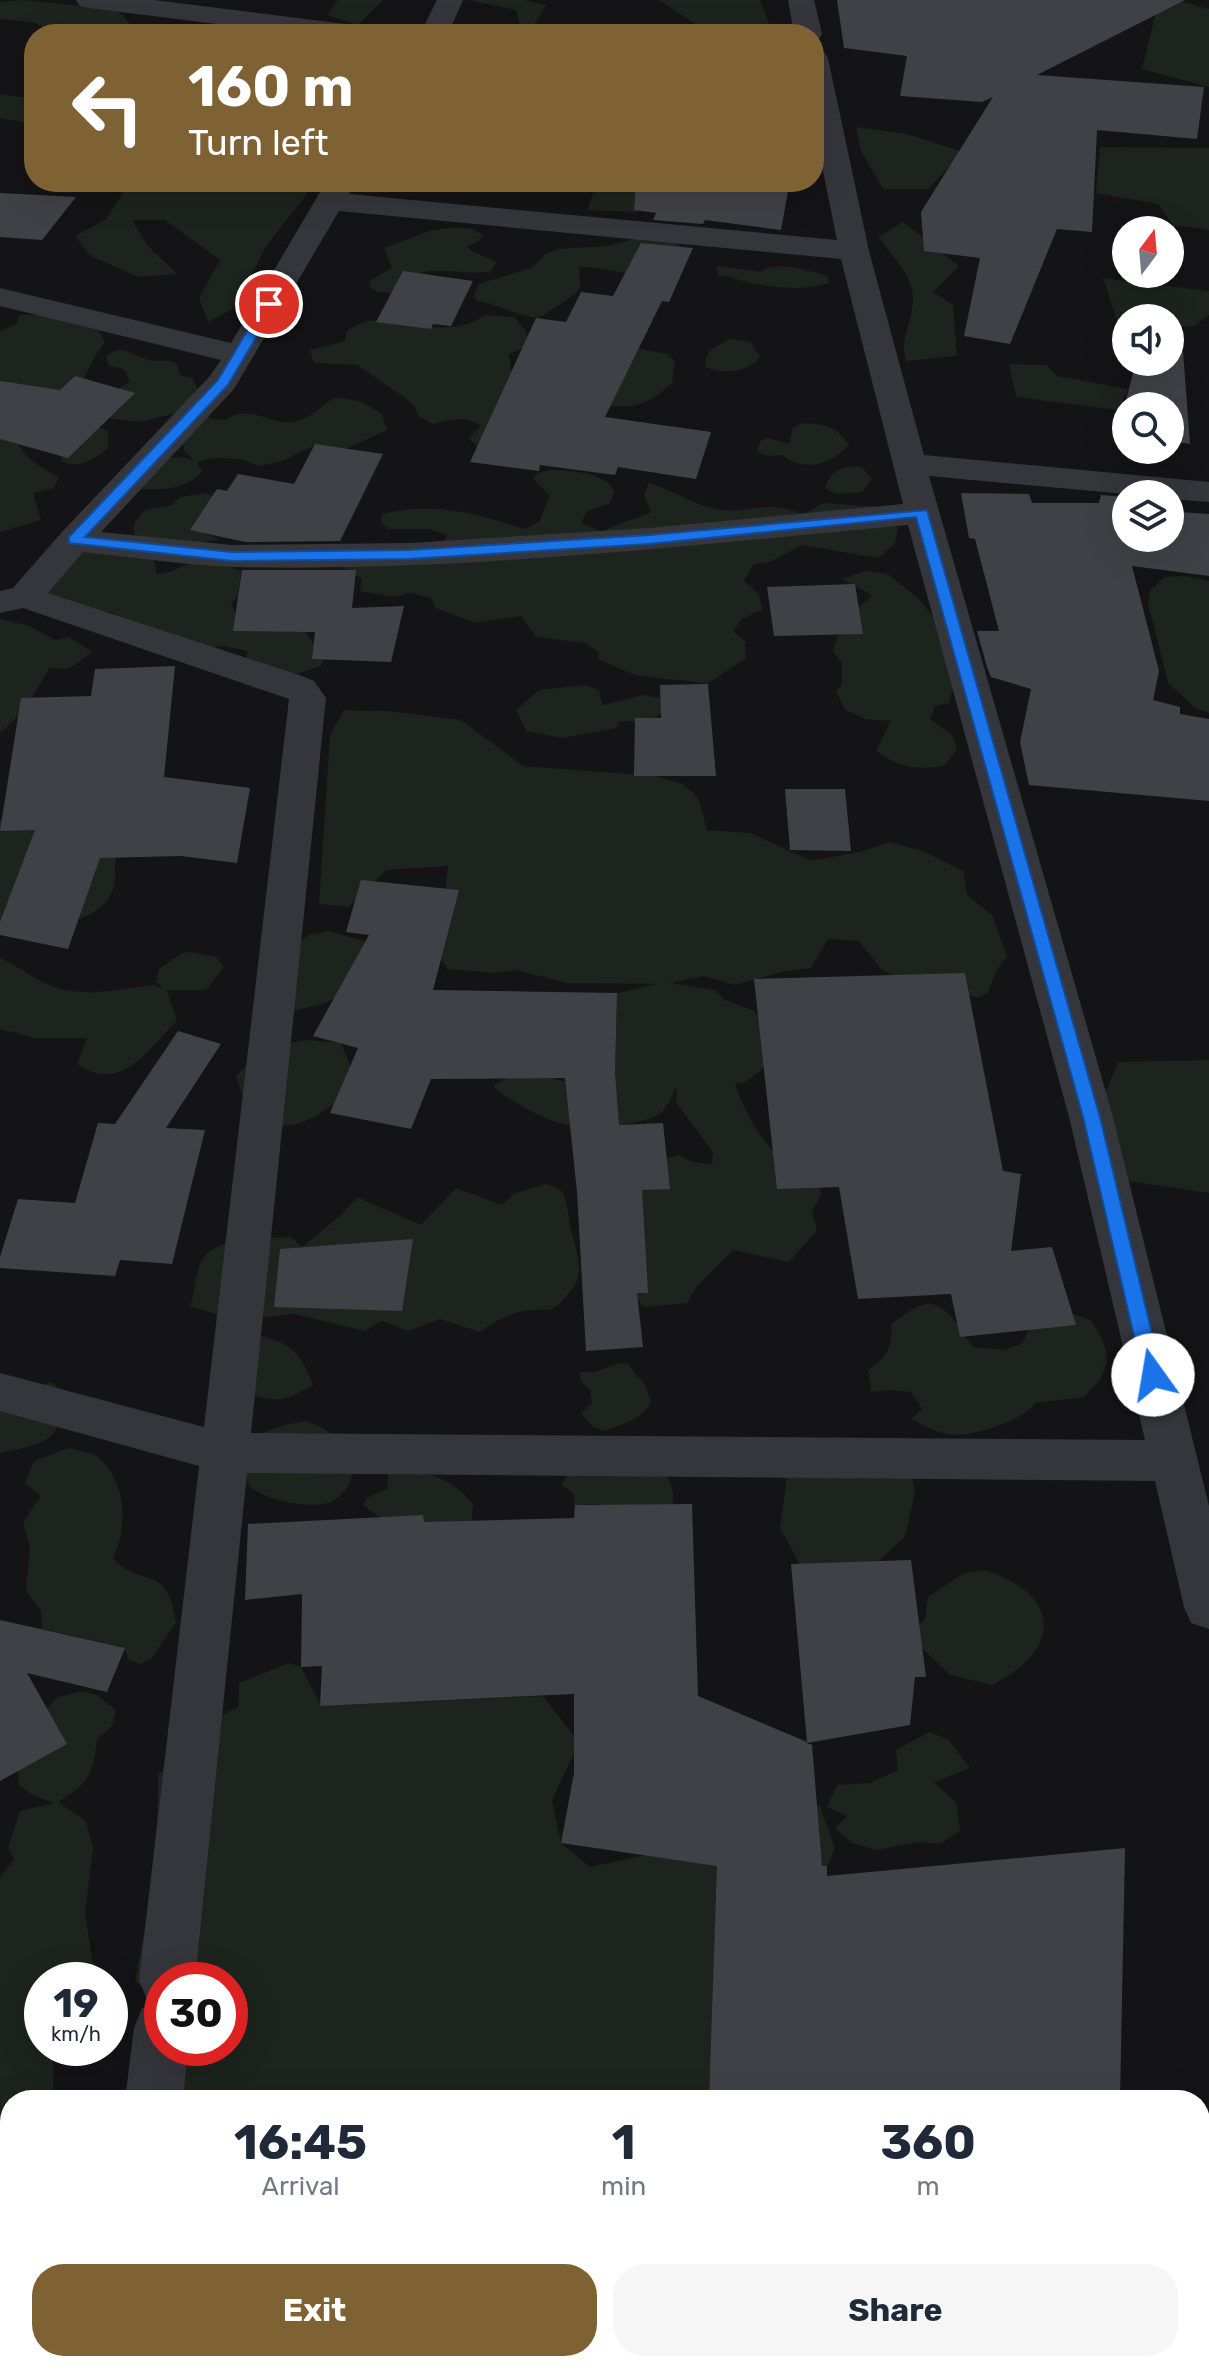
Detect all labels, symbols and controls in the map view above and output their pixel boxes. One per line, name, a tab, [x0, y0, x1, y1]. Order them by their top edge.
text: 160 m	[188, 54, 354, 120]
icon: left	[56, 56, 160, 160]
text: Turn left	[188, 121, 329, 164]
north arrow	[1112, 216, 1184, 288]
map controls	[1112, 216, 1184, 552]
pin	[235, 270, 303, 338]
icon: arrive	[247, 282, 291, 326]
button: sound	[1112, 304, 1184, 376]
button: search	[1112, 392, 1184, 464]
button: layers	[1112, 480, 1184, 552]
position arrow	[1111, 1333, 1195, 1417]
speed limit sign: 30	[144, 1962, 248, 2066]
text: 19	[53, 1980, 99, 2027]
text: km/h	[51, 2022, 101, 2046]
text: 16:45	[234, 2114, 367, 2171]
text: 1	[612, 2114, 636, 2171]
text: 360	[880, 2114, 976, 2171]
text: Arrival	[262, 2171, 340, 2202]
text: min	[601, 2171, 646, 2202]
text: m	[917, 2171, 940, 2202]
button: Exit	[32, 2264, 597, 2356]
button: Share	[613, 2264, 1178, 2356]

